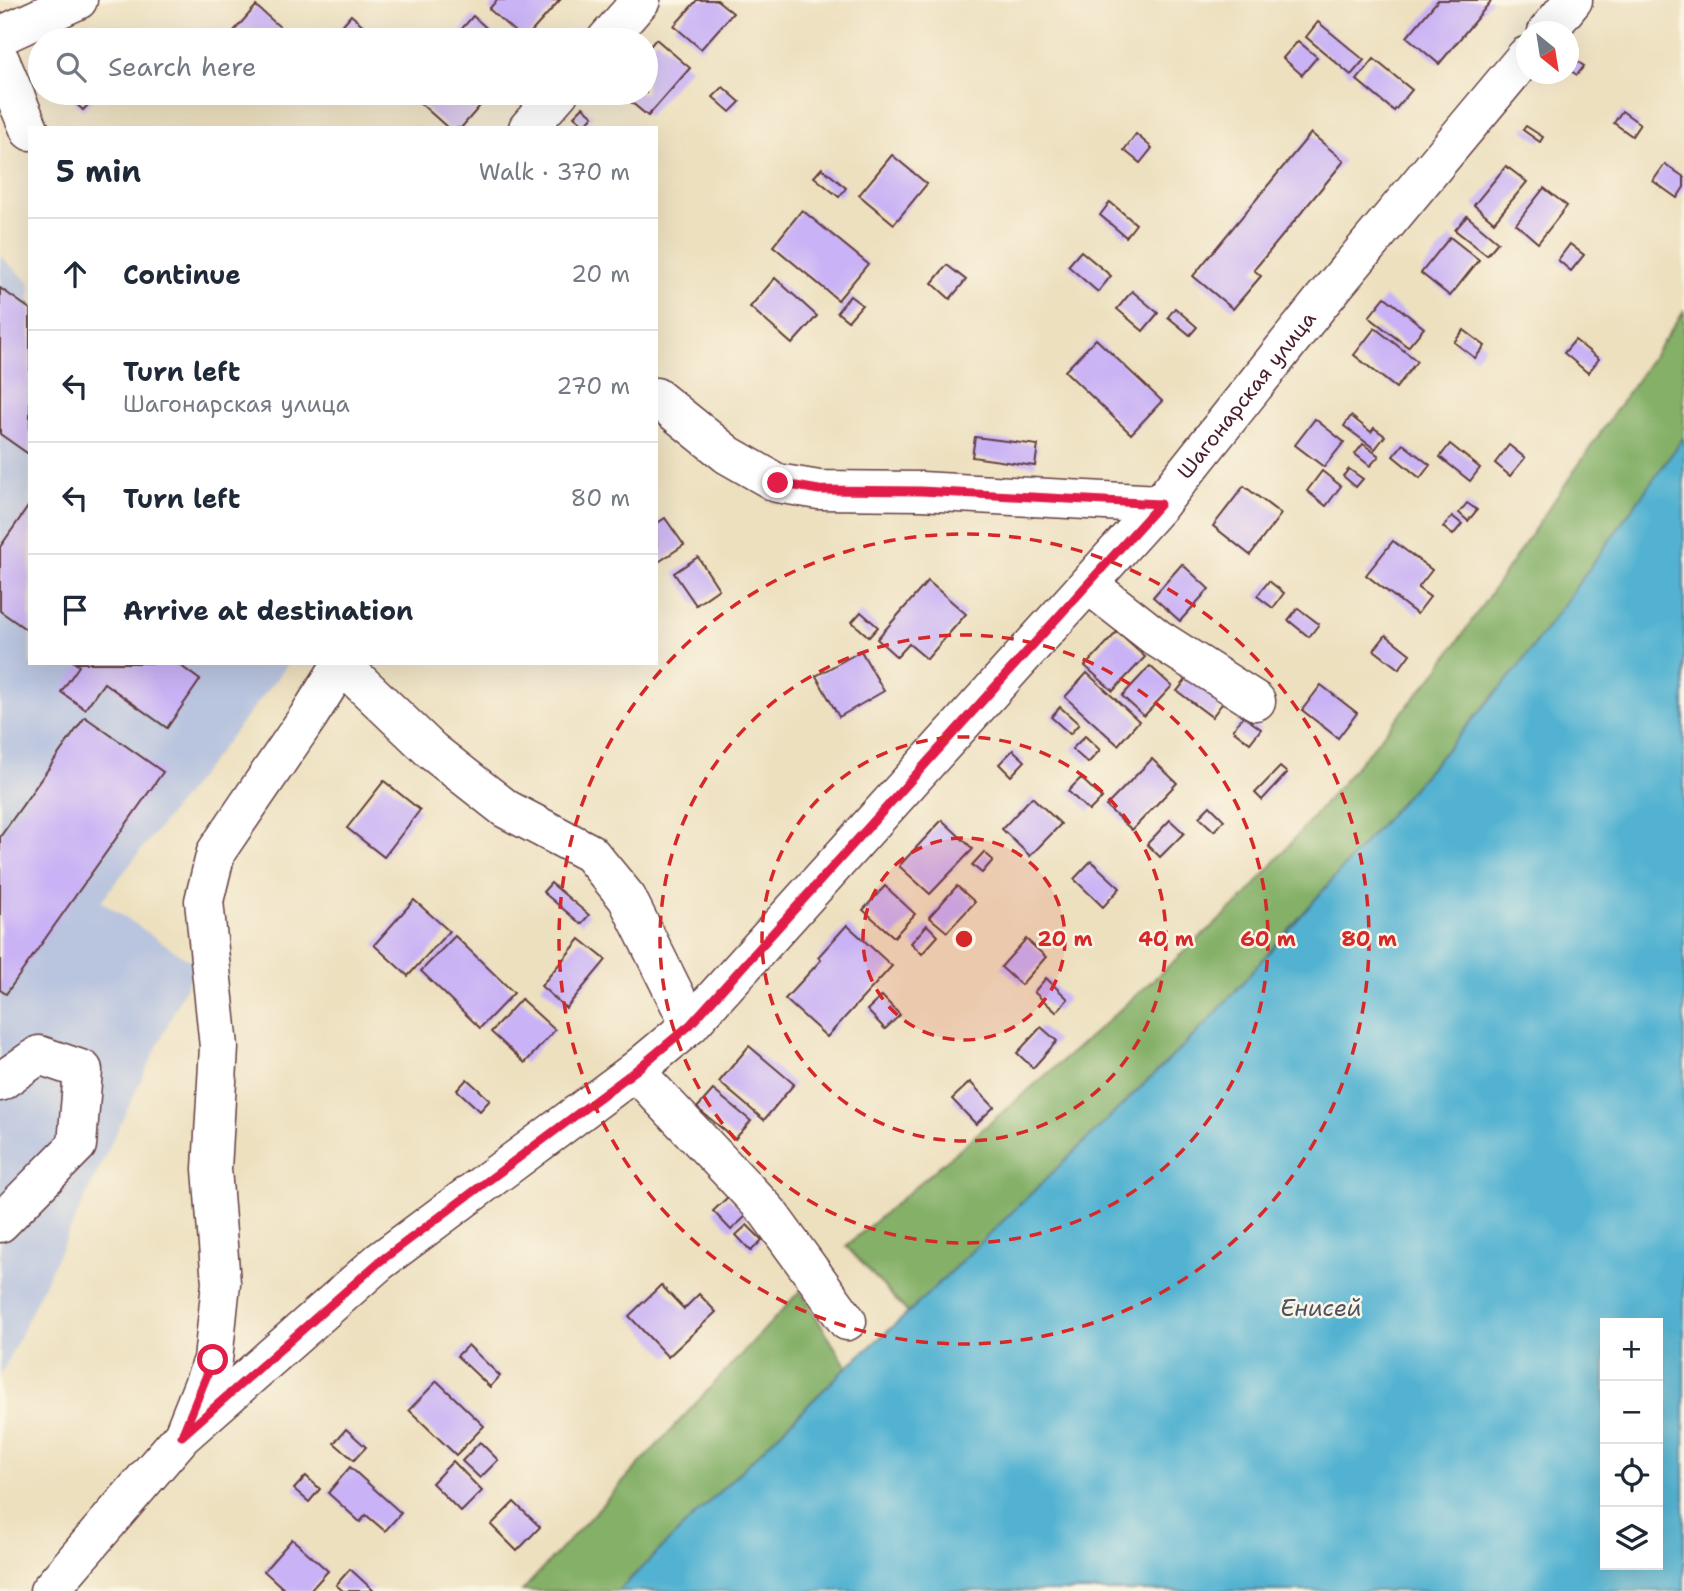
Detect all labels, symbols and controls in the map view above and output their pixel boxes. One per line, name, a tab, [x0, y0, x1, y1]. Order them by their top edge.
north arrow	[1516, 21, 1579, 84]
search box	[28, 28, 658, 105]
icon: search	[52, 48, 90, 86]
text: Search here	[108, 49, 257, 84]
text: 5 min	[56, 151, 141, 192]
text: Walk · 370 m	[479, 157, 630, 187]
icon: ahead	[56, 255, 94, 293]
text: Continue	[123, 257, 241, 292]
text: 20 m	[571, 259, 630, 289]
street label: Шагонарская улица	[1171, 305, 1322, 485]
text: Turn left	[123, 354, 240, 389]
icon: left	[56, 367, 94, 405]
text: 270 m	[556, 371, 630, 401]
text: Шагонарская улица	[123, 389, 350, 419]
route end	[762, 467, 793, 498]
icon: left	[56, 479, 94, 517]
text: Turn left	[123, 481, 240, 516]
text: 80 m	[571, 483, 630, 513]
icon: arrive	[56, 591, 94, 629]
text: Arrive at destination	[123, 593, 413, 628]
text: 20 m	[1037, 925, 1093, 953]
text: 40 m	[1138, 925, 1194, 953]
text: 60 m	[1240, 925, 1296, 953]
text: 80 m	[1341, 925, 1397, 953]
centre of rings	[952, 927, 976, 951]
water label: Енисей	[1280, 1293, 1362, 1323]
map controls	[1600, 1318, 1663, 1570]
button: +	[1600, 1318, 1663, 1381]
route start	[197, 1344, 228, 1375]
button: −	[1600, 1381, 1663, 1444]
button: locate	[1600, 1444, 1663, 1507]
button: layers	[1600, 1507, 1663, 1570]

